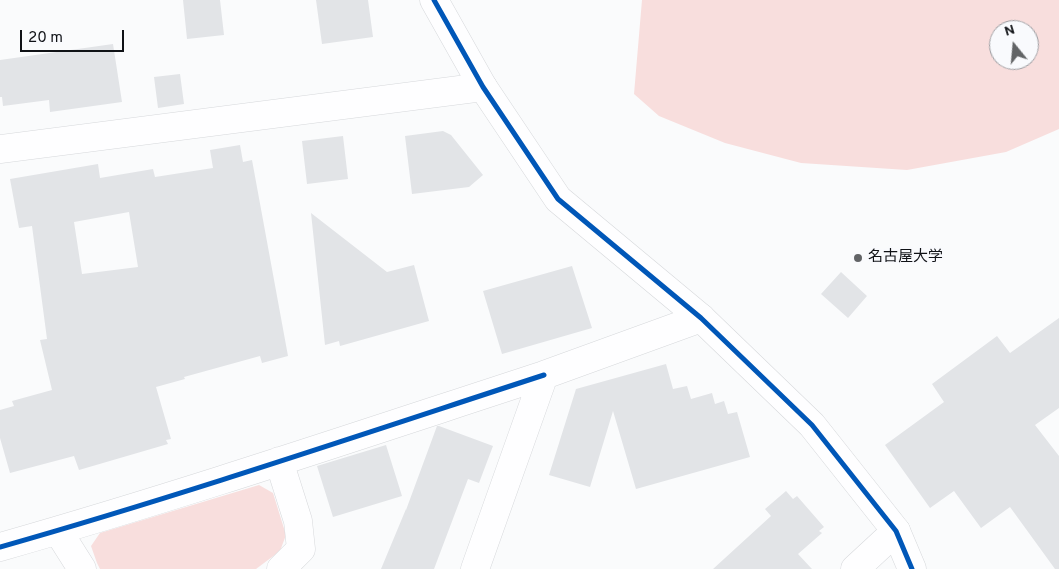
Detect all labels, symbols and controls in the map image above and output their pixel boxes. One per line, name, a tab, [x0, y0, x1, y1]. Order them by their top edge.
scale bar	[22, 20, 126, 52]
north arrow	[989, 20, 1039, 70]
text: N	[1002, 22, 1017, 41]
text: 20 m	[28, 29, 63, 48]
place label: 名古屋大学	[868, 249, 943, 267]
marker: 名古屋大学	[852, 252, 864, 264]

